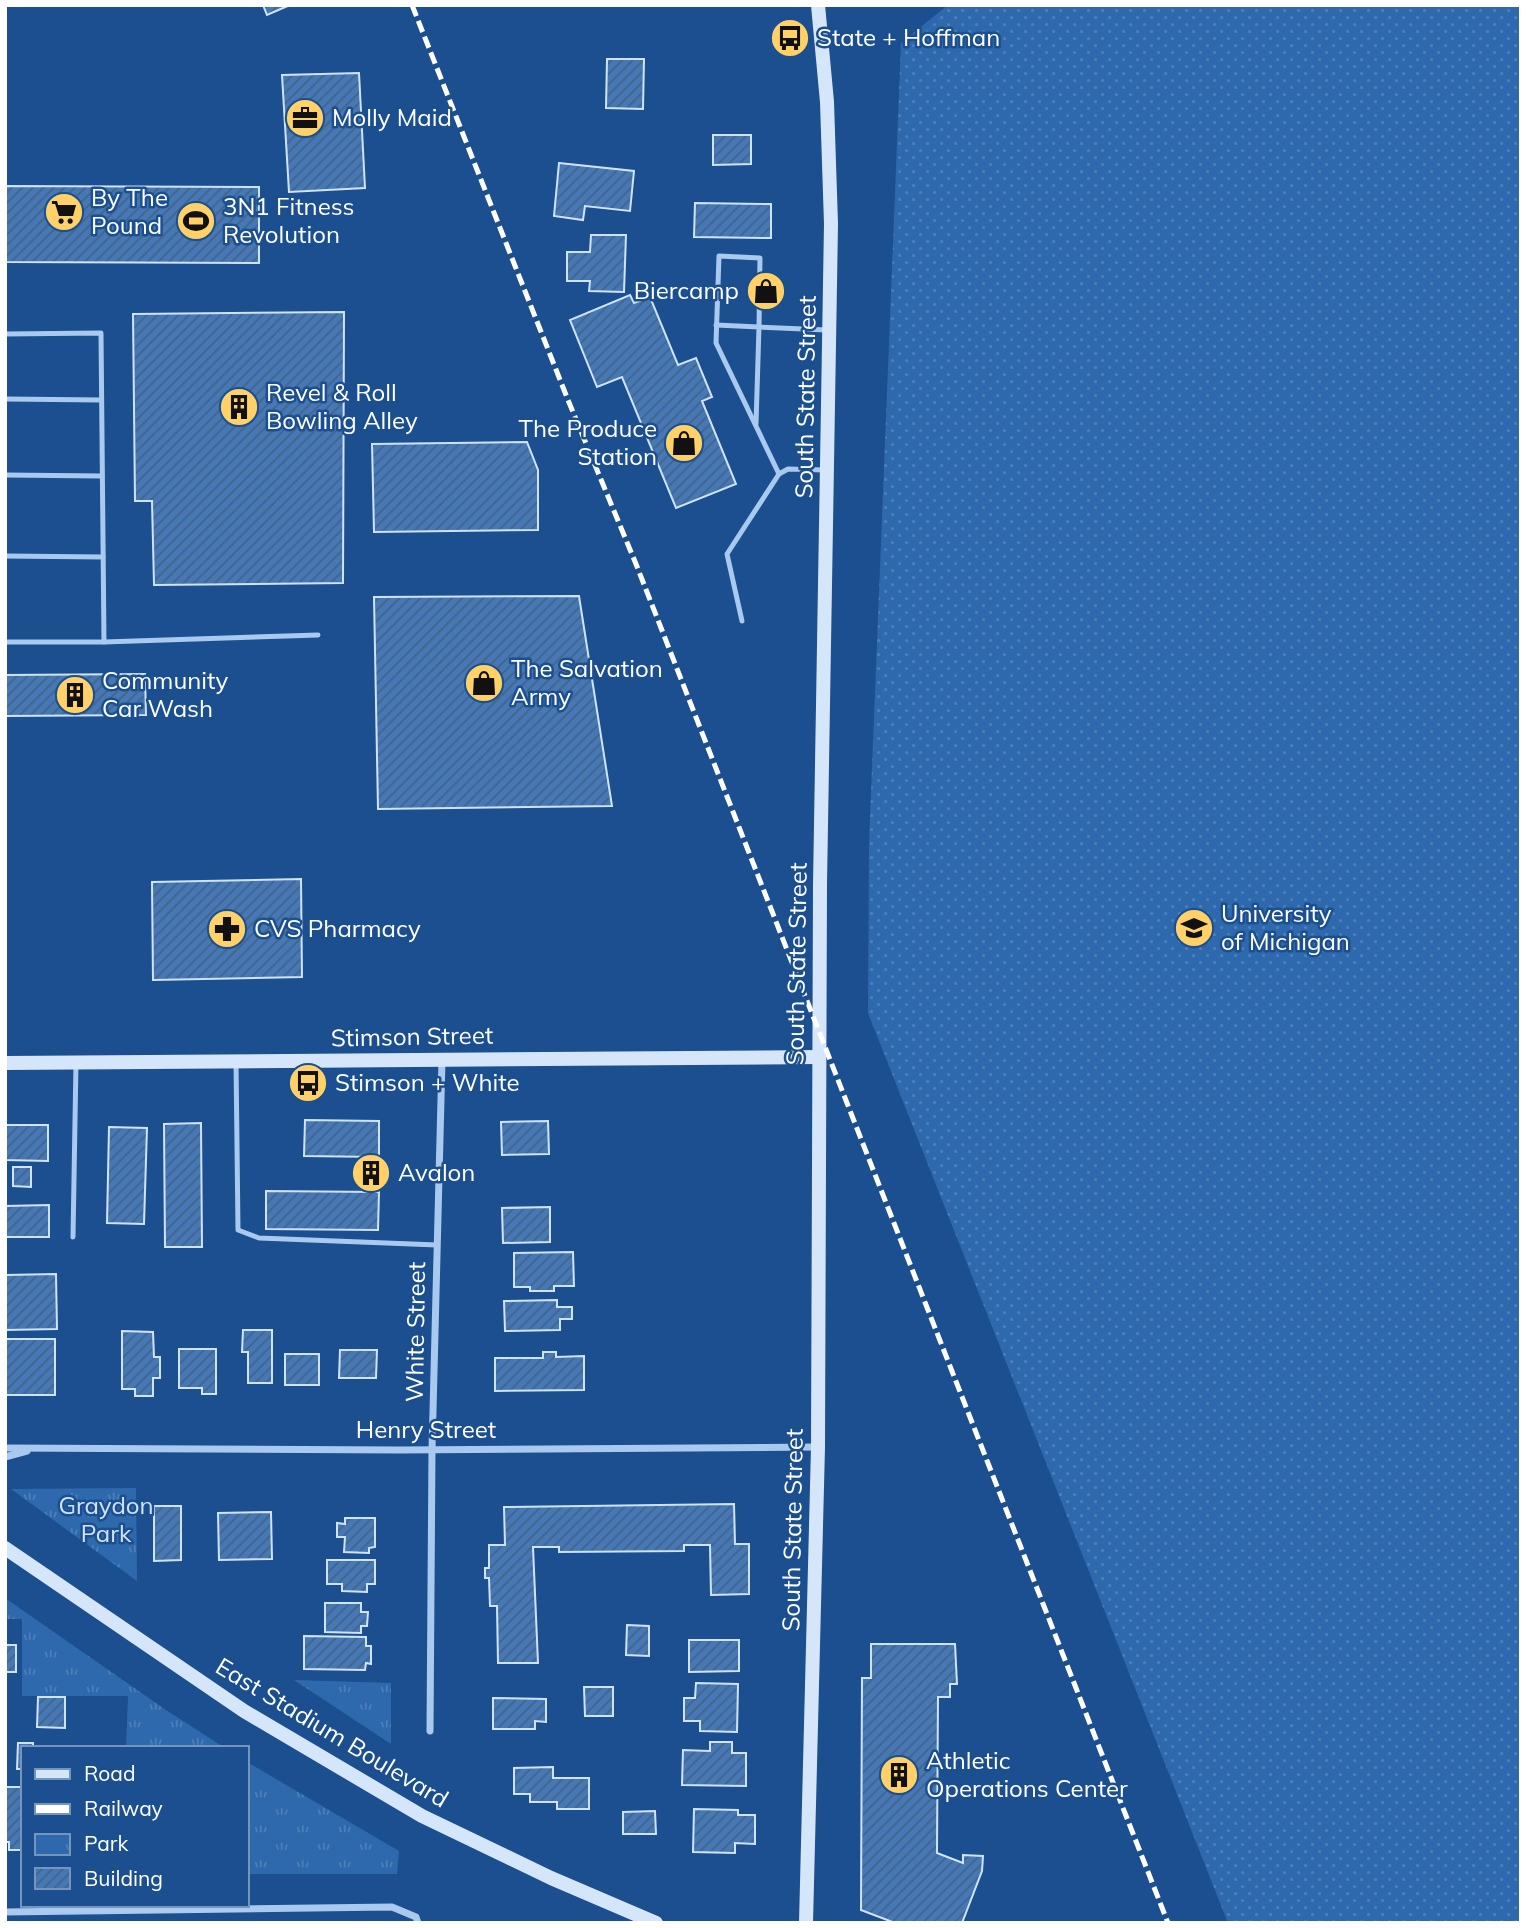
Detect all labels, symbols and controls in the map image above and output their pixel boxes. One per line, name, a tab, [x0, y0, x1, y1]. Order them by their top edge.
bus stop icon: State + Hoffman	[769, 17, 811, 59]
place label: State + Hoffman	[817, 22, 1000, 52]
office icon: Molly Maid	[284, 97, 326, 139]
place label: Molly Maid	[332, 102, 452, 132]
place label: By The Pound	[91, 182, 168, 240]
supermarket icon: By The Pound	[43, 191, 85, 233]
place label: 3N1 Fitness Revolution	[223, 191, 355, 249]
sports icon: 3N1 Fitness Revolution	[175, 200, 217, 242]
shop icon: Biercamp	[745, 270, 787, 312]
place label: Biercamp	[634, 275, 739, 305]
street label: South State Street	[788, 295, 822, 499]
place label: Revel & Roll Bowling Alley	[266, 377, 418, 435]
building icon: Revel & Roll Bowling Alley	[218, 386, 260, 428]
place label: The Produce Station	[519, 413, 657, 471]
shop icon: The Produce Station	[663, 422, 705, 464]
place label: The Salvation Army	[511, 653, 663, 711]
shop icon: The Salvation Army	[463, 662, 505, 704]
place label: Community Car Wash	[102, 665, 229, 723]
building icon: Community Car Wash	[54, 674, 96, 716]
street label: South State Street	[779, 862, 813, 1066]
place label: University of Michigan	[1221, 898, 1350, 956]
school or university icon: University of Michigan	[1173, 907, 1215, 949]
pharmacy icon: CVS Pharmacy	[206, 908, 248, 950]
place label: CVS Pharmacy	[254, 913, 421, 943]
street label: Stimson Street	[331, 1020, 493, 1052]
bus stop icon: Stimson + White	[287, 1062, 329, 1104]
place label: Stimson + White	[335, 1067, 520, 1097]
building icon: Avalon	[350, 1152, 392, 1194]
place label: Avalon	[398, 1157, 475, 1187]
street label: White Street	[399, 1262, 431, 1402]
street label: Henry Street	[356, 1414, 496, 1444]
street label: South State Street	[775, 1428, 809, 1632]
park label: Graydon Park	[58, 1490, 154, 1548]
street label: East Stadium Boulevard	[211, 1651, 454, 1814]
place label: Athletic Operations Center	[926, 1745, 1128, 1803]
legend	[21, 1746, 248, 1907]
building icon: Athletic Operations Center	[878, 1754, 920, 1796]
text: Road	[84, 1760, 135, 1786]
text: Railway	[84, 1795, 163, 1821]
text: Park	[84, 1830, 128, 1856]
text: Building	[84, 1865, 163, 1891]

